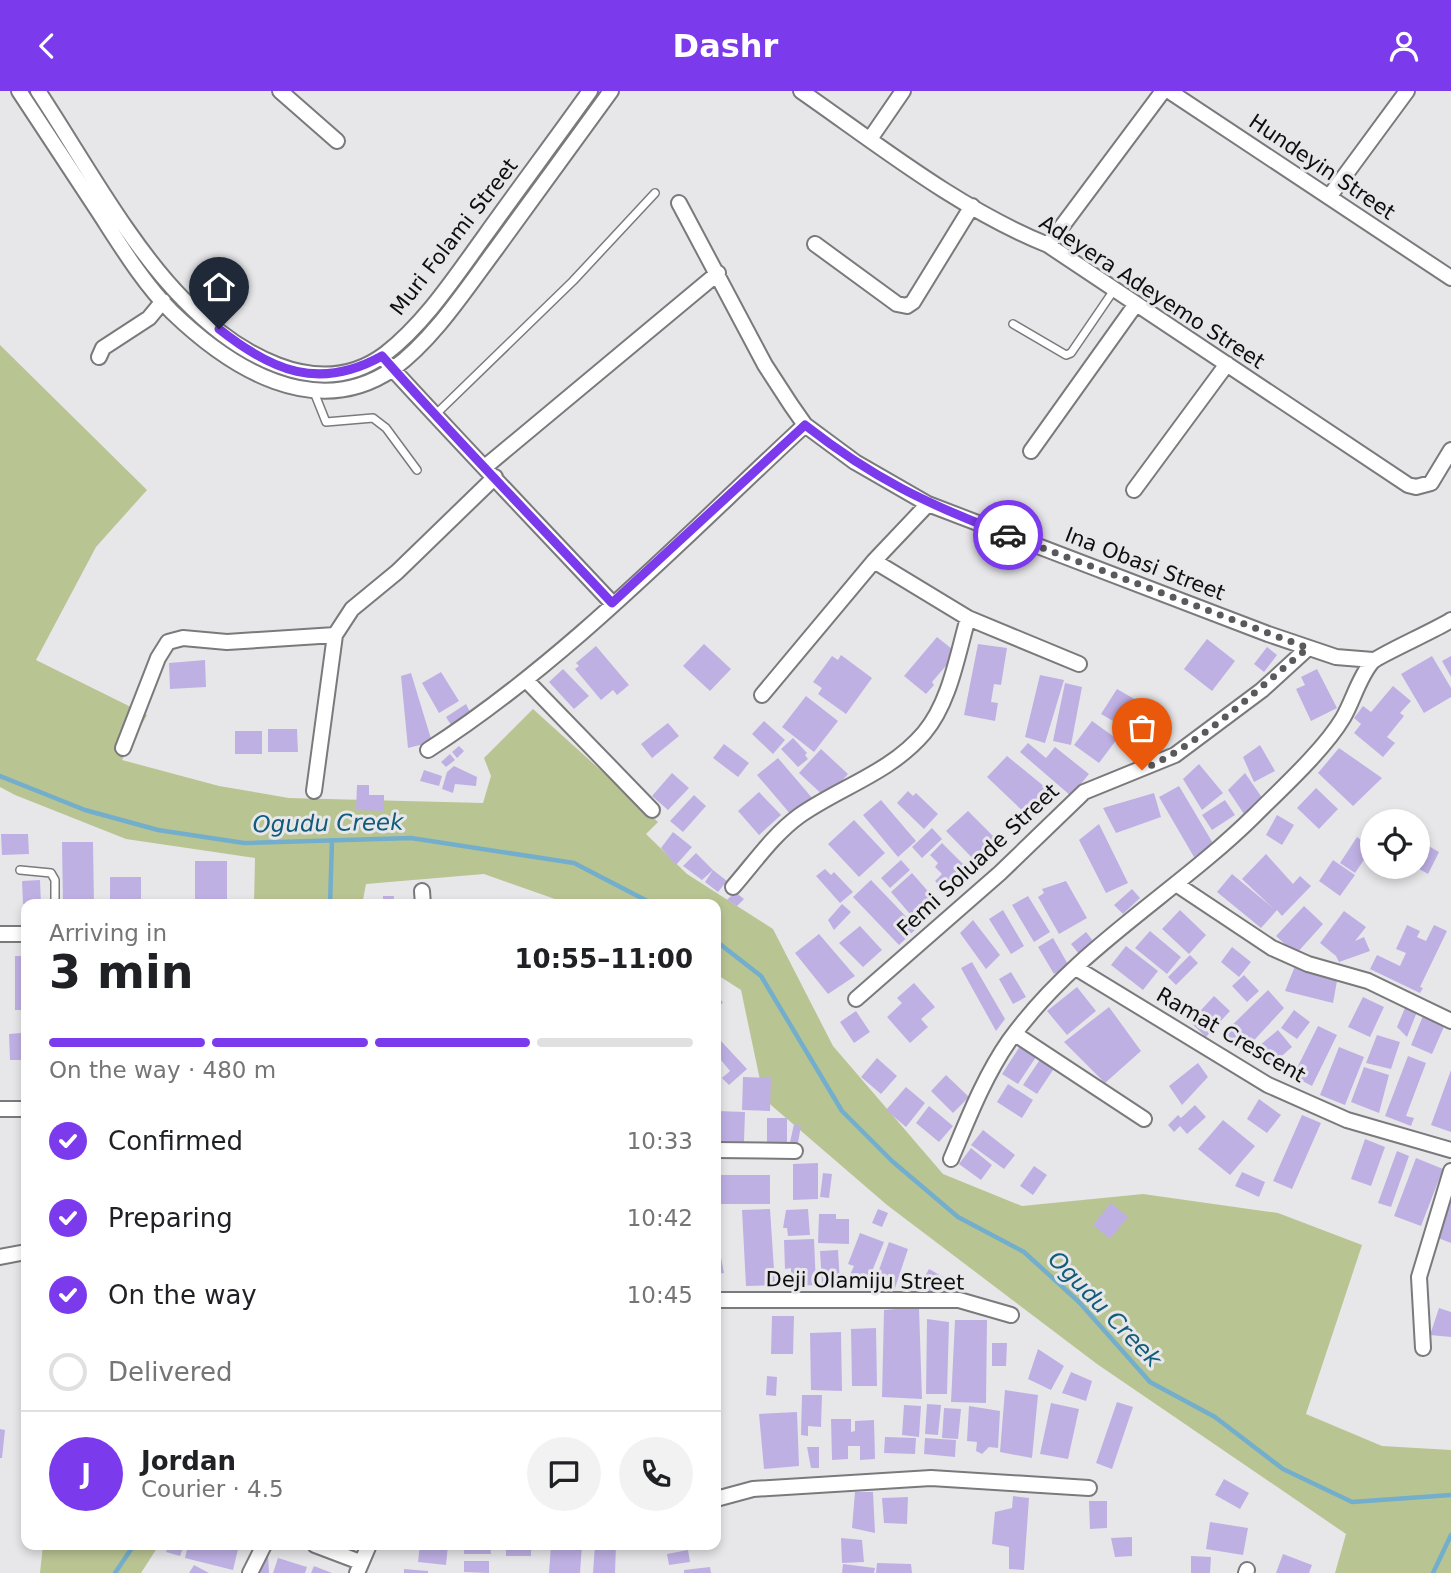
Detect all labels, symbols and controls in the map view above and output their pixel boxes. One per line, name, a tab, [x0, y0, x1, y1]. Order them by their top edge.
icon: back	[28, 27, 66, 65]
text: Dashr	[673, 27, 778, 65]
icon: person	[1385, 27, 1423, 65]
street label: Hundeyin Street	[1245, 109, 1399, 225]
street label: Muri Folami Street	[385, 154, 523, 320]
street label: Adeyera Adeyemo Street	[1035, 210, 1269, 374]
pin	[189, 257, 249, 329]
icon: home	[200, 268, 238, 306]
courier	[973, 500, 1043, 570]
icon: car	[989, 516, 1027, 554]
street label: Ina Obasi Street	[1062, 523, 1228, 605]
pin	[1112, 698, 1172, 770]
icon: bag	[1123, 709, 1161, 747]
street label: Femi Soluade Street	[892, 779, 1064, 941]
water label: Ogudu Creek	[252, 809, 405, 837]
map controls	[1360, 809, 1430, 879]
button: locate	[1360, 809, 1430, 879]
text: Arriving in	[49, 920, 167, 946]
text: 10:55–11:00	[514, 944, 693, 974]
text: 3 min	[49, 945, 193, 999]
street label: Ramat Crescent	[1152, 983, 1310, 1087]
text: On the way · 480 m	[49, 1057, 276, 1083]
icon: check	[49, 1122, 87, 1160]
text: Confirmed	[108, 1126, 243, 1156]
text: 10:33	[627, 1128, 693, 1154]
icon: check	[49, 1199, 87, 1237]
text: Preparing	[108, 1203, 233, 1233]
text: 10:42	[627, 1205, 693, 1231]
water label: Ogudu Creek	[1043, 1246, 1168, 1374]
street label: Deji Olamiju Street	[766, 1267, 964, 1295]
icon: check	[49, 1276, 87, 1314]
text: On the way	[108, 1280, 257, 1310]
text: 10:45	[627, 1282, 693, 1308]
text: Delivered	[108, 1357, 232, 1387]
button: chat	[527, 1437, 601, 1511]
button: phone	[619, 1437, 693, 1511]
text: Jordan	[141, 1446, 236, 1476]
text: J	[81, 1459, 91, 1489]
text: Courier · 4.5	[141, 1476, 284, 1502]

